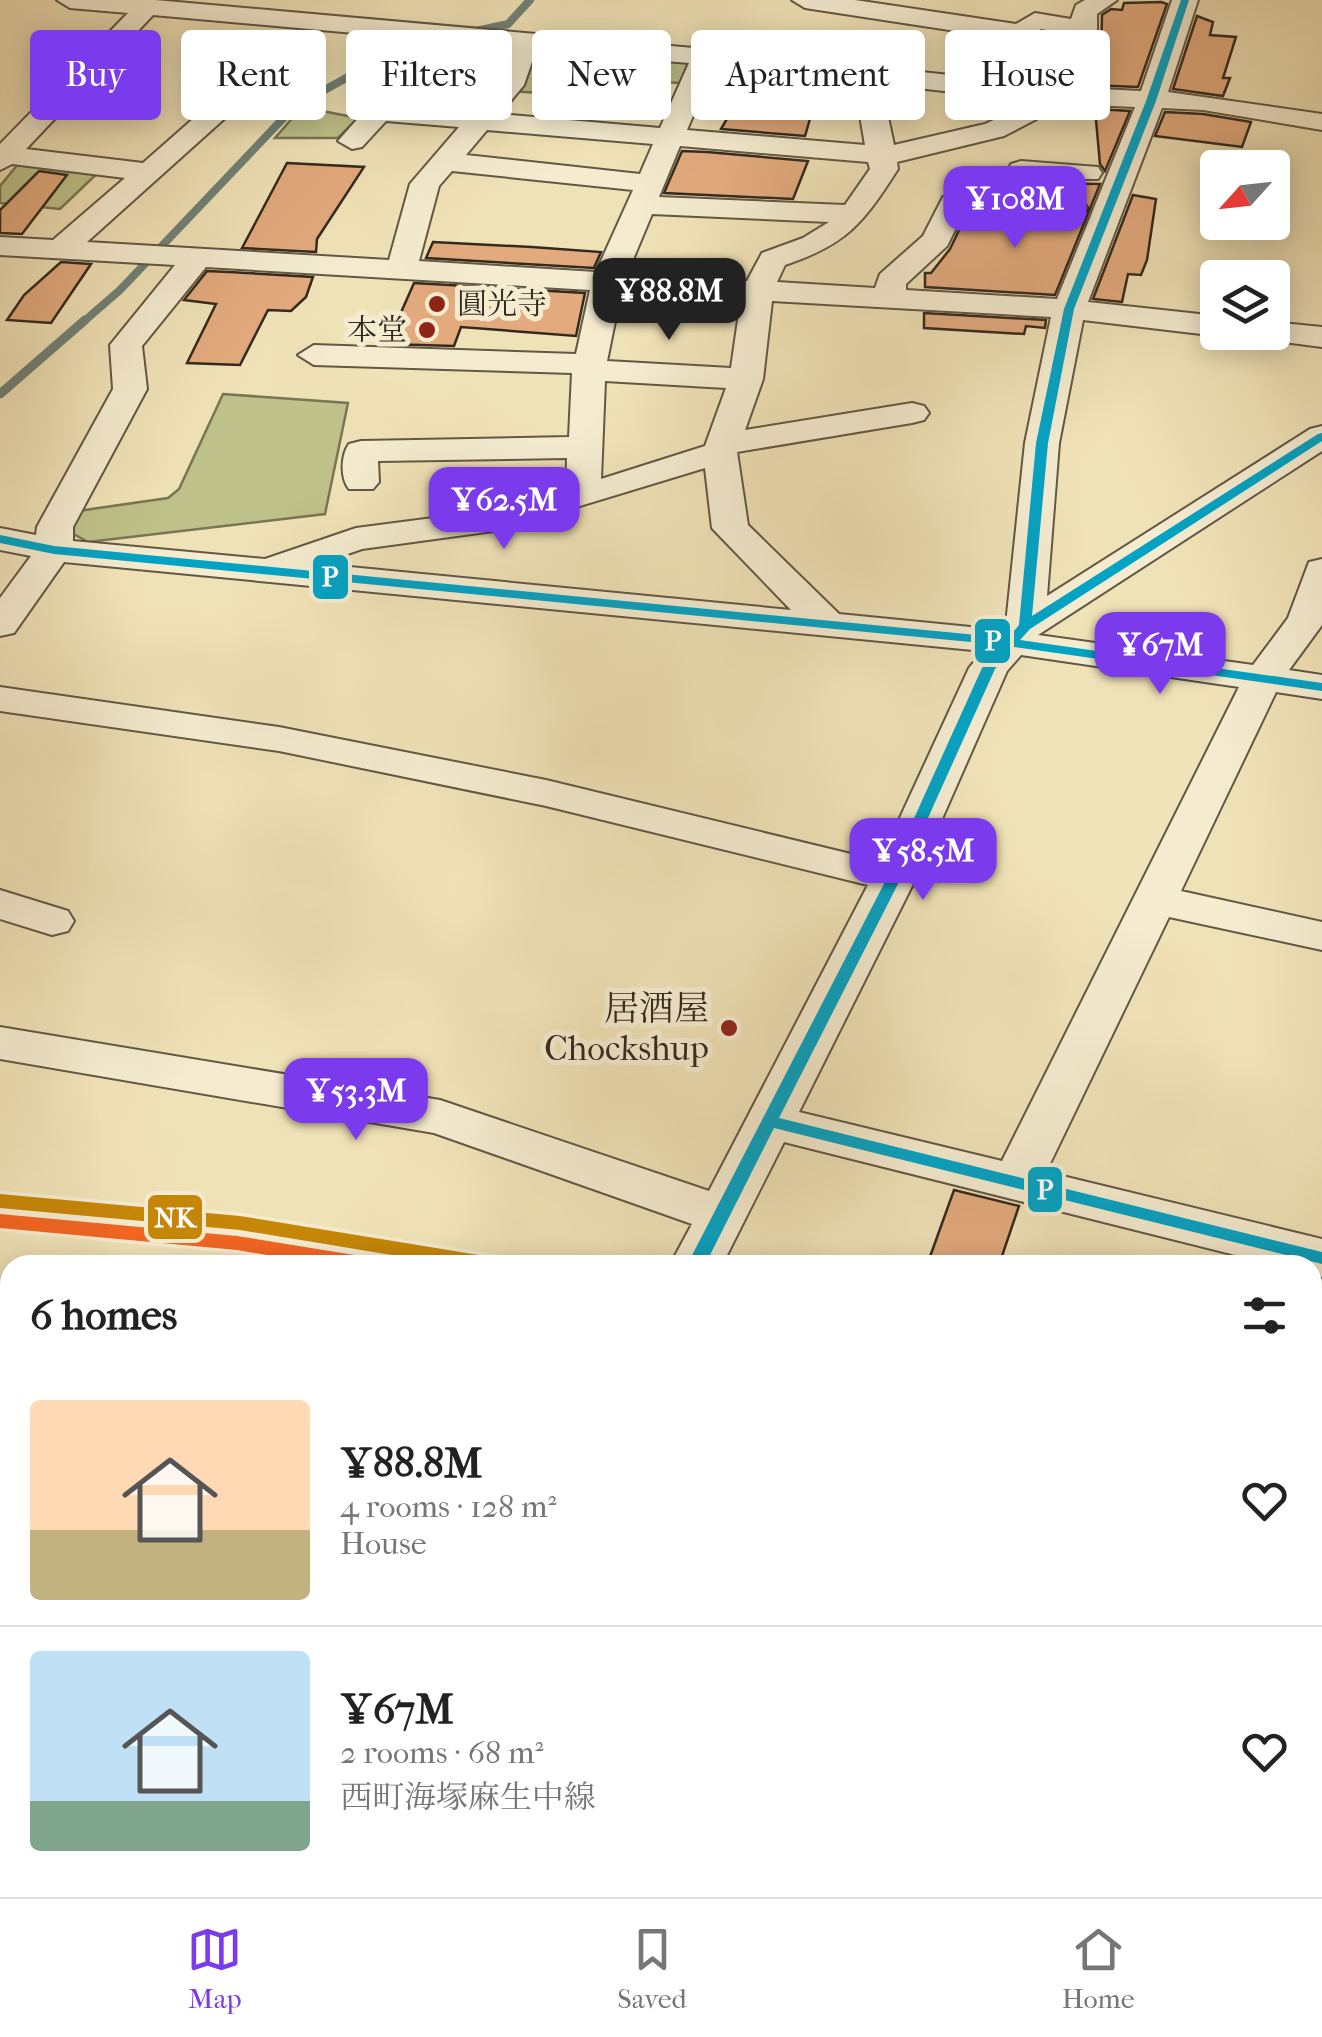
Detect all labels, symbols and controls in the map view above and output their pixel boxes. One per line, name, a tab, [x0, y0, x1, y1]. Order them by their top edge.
chip: Buy	[30, 30, 161, 120]
chip: Rent	[181, 30, 326, 120]
chip: Filters	[346, 30, 512, 120]
chip: New	[532, 30, 671, 120]
chip: Apartment	[691, 30, 925, 120]
chip: House	[945, 30, 1110, 120]
north arrow	[1200, 150, 1290, 240]
map controls	[1200, 150, 1290, 350]
pin: ¥108M	[945, 166, 1085, 251]
text: ¥108M	[965, 180, 1065, 217]
pin: ¥88.8M	[588, 258, 750, 343]
button: layers	[1200, 260, 1290, 350]
text: ¥88.8M	[615, 272, 723, 309]
place label: 圓光寺	[457, 287, 547, 322]
marker: 圓光寺	[426, 293, 448, 315]
place label: 本堂	[347, 313, 407, 348]
marker: 本堂	[416, 319, 438, 341]
pin: ¥62.5M	[423, 467, 585, 552]
text: ¥62.5M	[451, 481, 557, 518]
line badge: P	[311, 553, 350, 601]
text: P	[322, 560, 339, 593]
pin: ¥67M	[1101, 612, 1219, 697]
line badge: P	[973, 617, 1012, 665]
text: P	[985, 624, 1002, 657]
text: ¥67M	[1117, 626, 1203, 663]
pin: ¥58.5M	[842, 818, 1004, 903]
text: ¥58.5M	[872, 832, 974, 869]
place label: 居酒屋 Chockshup	[544, 988, 709, 1069]
marker: 居酒屋 Chockshup	[718, 1017, 740, 1039]
pin: ¥53.3M	[275, 1058, 437, 1143]
text: ¥53.3M	[306, 1072, 406, 1109]
line badge: P	[1026, 1165, 1064, 1214]
text: P	[1037, 1173, 1054, 1206]
line badge: NK	[146, 1193, 204, 1241]
text: NK	[154, 1201, 197, 1234]
icon: filters	[1237, 1288, 1292, 1343]
text: 6 homes	[30, 1291, 177, 1340]
text: ¥88.8M	[340, 1439, 482, 1488]
icon: home	[110, 1440, 230, 1560]
icon: heart	[1237, 1473, 1292, 1528]
text: 4 rooms · 128 m²	[340, 1488, 557, 1525]
text: House	[340, 1525, 427, 1562]
text: ¥67M	[340, 1685, 454, 1734]
icon: home	[110, 1691, 230, 1811]
icon: heart	[1237, 1724, 1292, 1779]
text: 2 rooms · 68 m²	[340, 1734, 544, 1771]
text: 西町海塚麻生中線	[340, 1779, 596, 1816]
tab: Map	[187, 1922, 242, 2015]
tab: Saved	[617, 1922, 687, 2015]
tab: Home	[1062, 1922, 1135, 2015]

